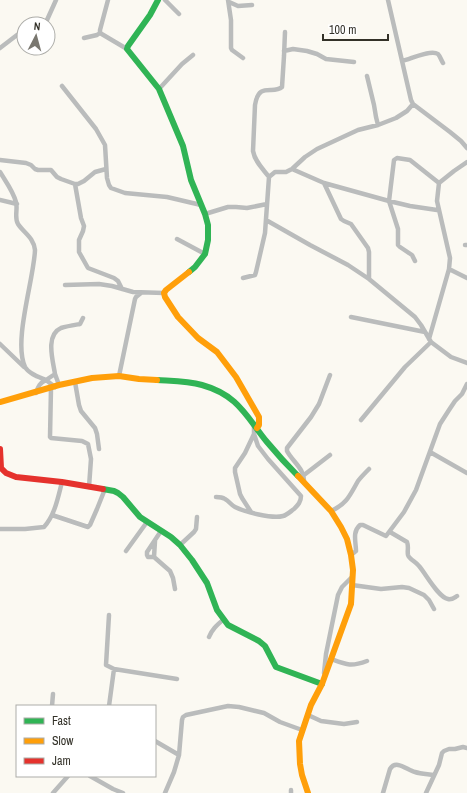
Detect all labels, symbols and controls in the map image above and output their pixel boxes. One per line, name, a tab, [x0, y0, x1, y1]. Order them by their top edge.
north arrow	[16, 16, 56, 56]
scale bar	[323, 16, 388, 42]
text: N	[33, 19, 41, 33]
text: 100 m	[329, 22, 356, 38]
legend	[16, 705, 156, 777]
text: Fast	[52, 713, 71, 729]
text: Slow	[52, 733, 74, 749]
text: Jam	[52, 753, 71, 769]

